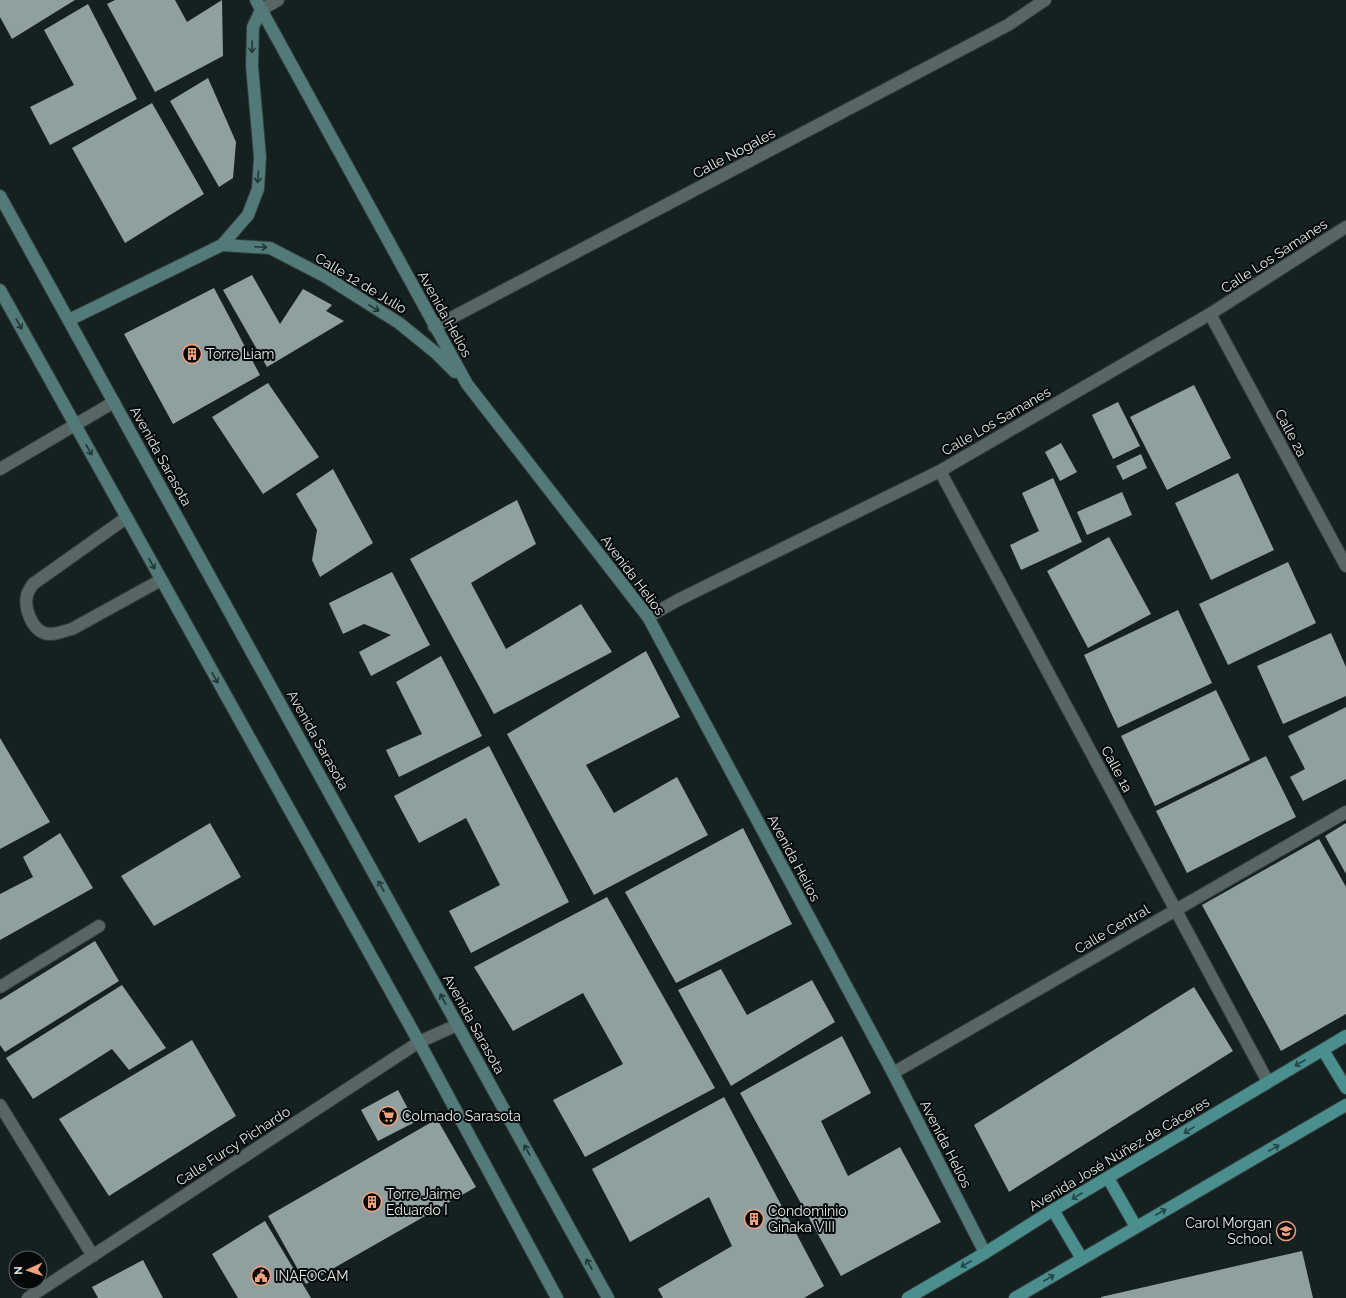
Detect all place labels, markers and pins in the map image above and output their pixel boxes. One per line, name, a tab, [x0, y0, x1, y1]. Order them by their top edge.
building icon: Torre Liam	[181, 343, 203, 365]
place label: Torre Liam	[206, 346, 274, 362]
supermarket icon: Colmado Sarasota	[377, 1105, 399, 1127]
place label: Colmado Sarasota	[402, 1108, 521, 1124]
place label: Torre Jaime Eduardo I	[386, 1186, 461, 1218]
building icon: Torre Jaime Eduardo I	[361, 1191, 383, 1213]
place label: Condominio Ginaka VIII	[768, 1203, 847, 1235]
building icon: Condominio Ginaka VIII	[743, 1208, 765, 1230]
place label: Carol Morgan School	[1185, 1215, 1272, 1247]
school or university icon: Carol Morgan School	[1275, 1220, 1297, 1242]
public building icon: INAFOCAM	[250, 1265, 272, 1287]
place label: INAFOCAM	[275, 1268, 349, 1284]

